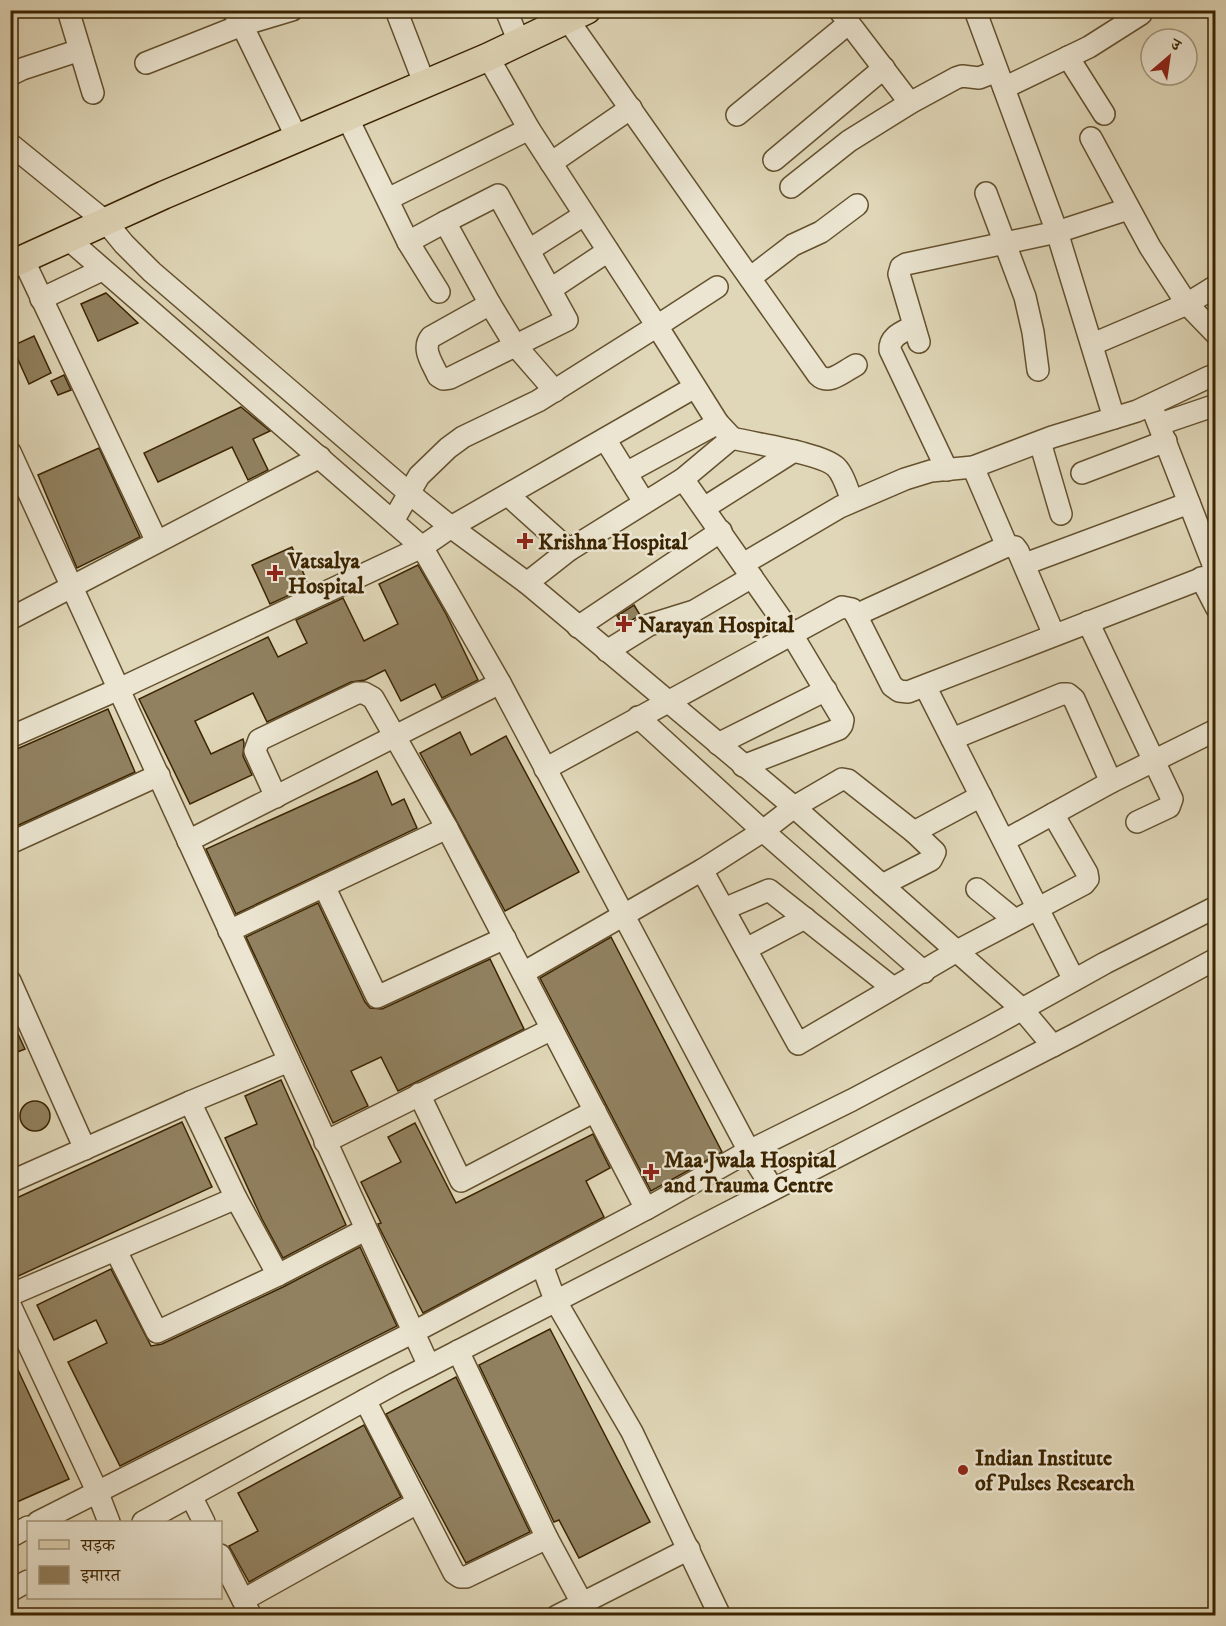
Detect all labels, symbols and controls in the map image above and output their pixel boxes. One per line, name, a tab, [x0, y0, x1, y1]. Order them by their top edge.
north arrow	[1139, 27, 1199, 87]
text: उ	[1166, 34, 1186, 56]
place label: Krishna Hospital	[538, 529, 688, 556]
marker: Krishna Hospital	[516, 532, 534, 550]
place label: Vatsalya Hospital	[287, 548, 364, 600]
marker: Vatsalya Hospital	[266, 564, 284, 582]
place label: Narayan Hospital	[638, 612, 794, 639]
marker: Narayan Hospital	[615, 615, 633, 633]
place label: Maa Jwala Hospital and Trauma Centre	[664, 1147, 836, 1199]
marker: Maa Jwala Hospital and Trauma Centre	[642, 1163, 660, 1181]
place label: Indian Institute of Pulses Research	[975, 1445, 1135, 1497]
marker: Indian Institute of Pulses Research	[956, 1463, 970, 1477]
legend	[27, 1521, 222, 1599]
text: सड़क	[80, 1535, 116, 1557]
text: इमारत	[80, 1565, 121, 1587]

